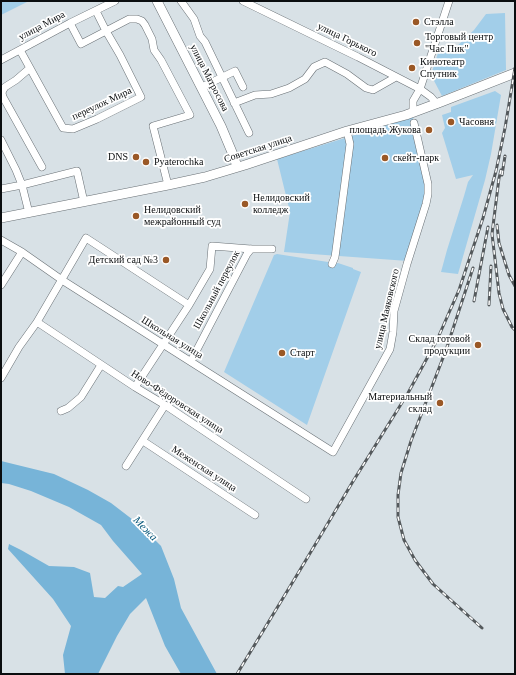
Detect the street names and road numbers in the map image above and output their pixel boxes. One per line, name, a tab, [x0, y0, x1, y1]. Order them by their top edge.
street label: улица Мира	[17, 9, 67, 43]
street label: улица Горького	[315, 20, 379, 60]
street label: улица Матросова	[187, 43, 231, 113]
street label: переулок Мира	[70, 85, 134, 123]
street label: Советская улица	[223, 132, 293, 166]
street label: Школьный переулок	[191, 249, 243, 331]
street label: улица Маяковского	[372, 268, 402, 350]
street label: Школьная улица	[139, 314, 205, 362]
street label: Ново-Фёдоровская улица	[129, 368, 225, 436]
street label: Меженская улица	[169, 444, 239, 494]

